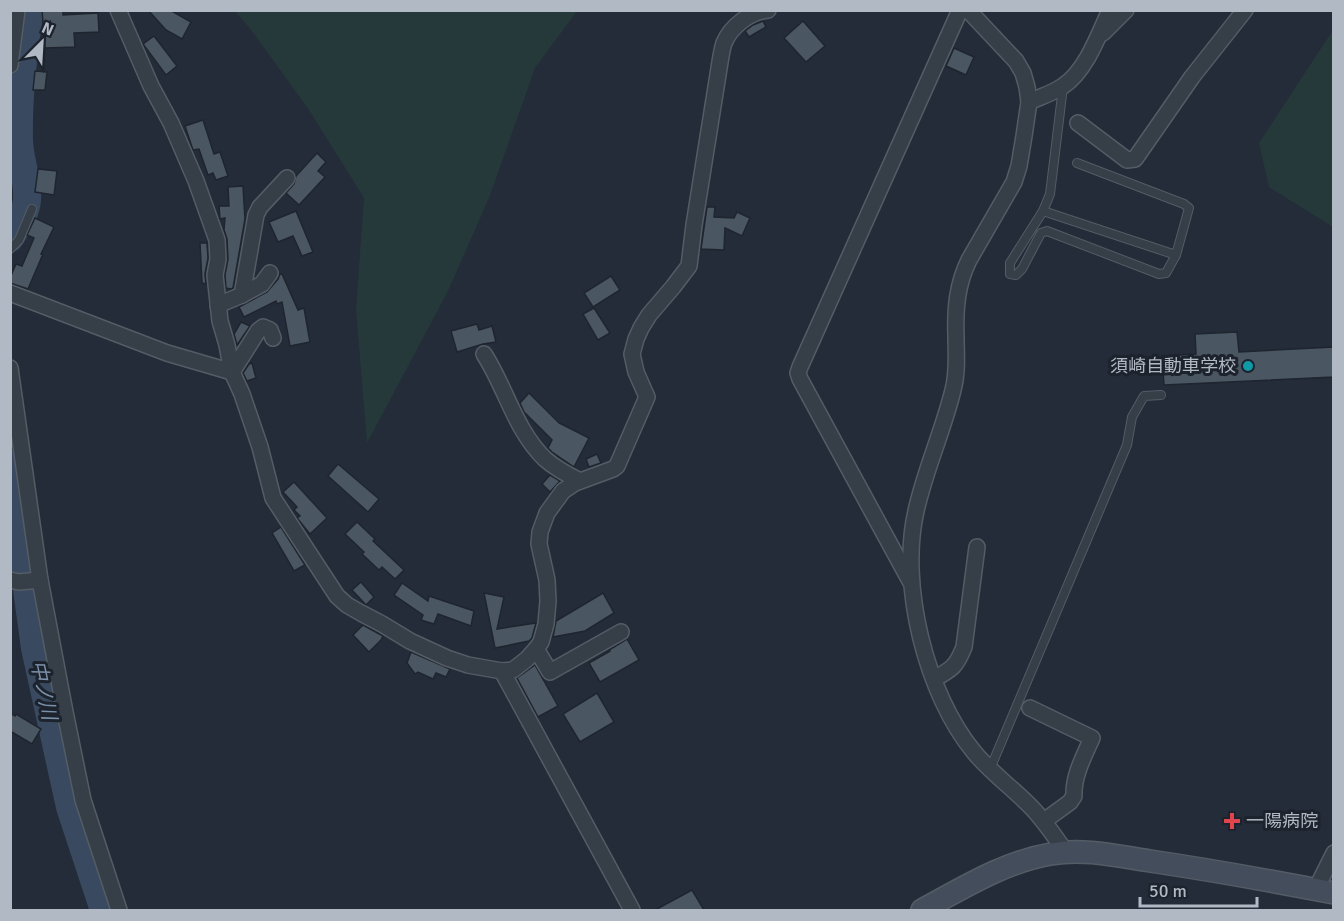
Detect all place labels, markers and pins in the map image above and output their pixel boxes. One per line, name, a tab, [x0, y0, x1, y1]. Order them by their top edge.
place label: 須崎自動車学校	[1110, 355, 1236, 377]
marker: 須崎自動車学校	[1241, 359, 1255, 373]
place label: 一陽病院	[1246, 810, 1318, 832]
marker: 一陽病院	[1223, 812, 1241, 830]

